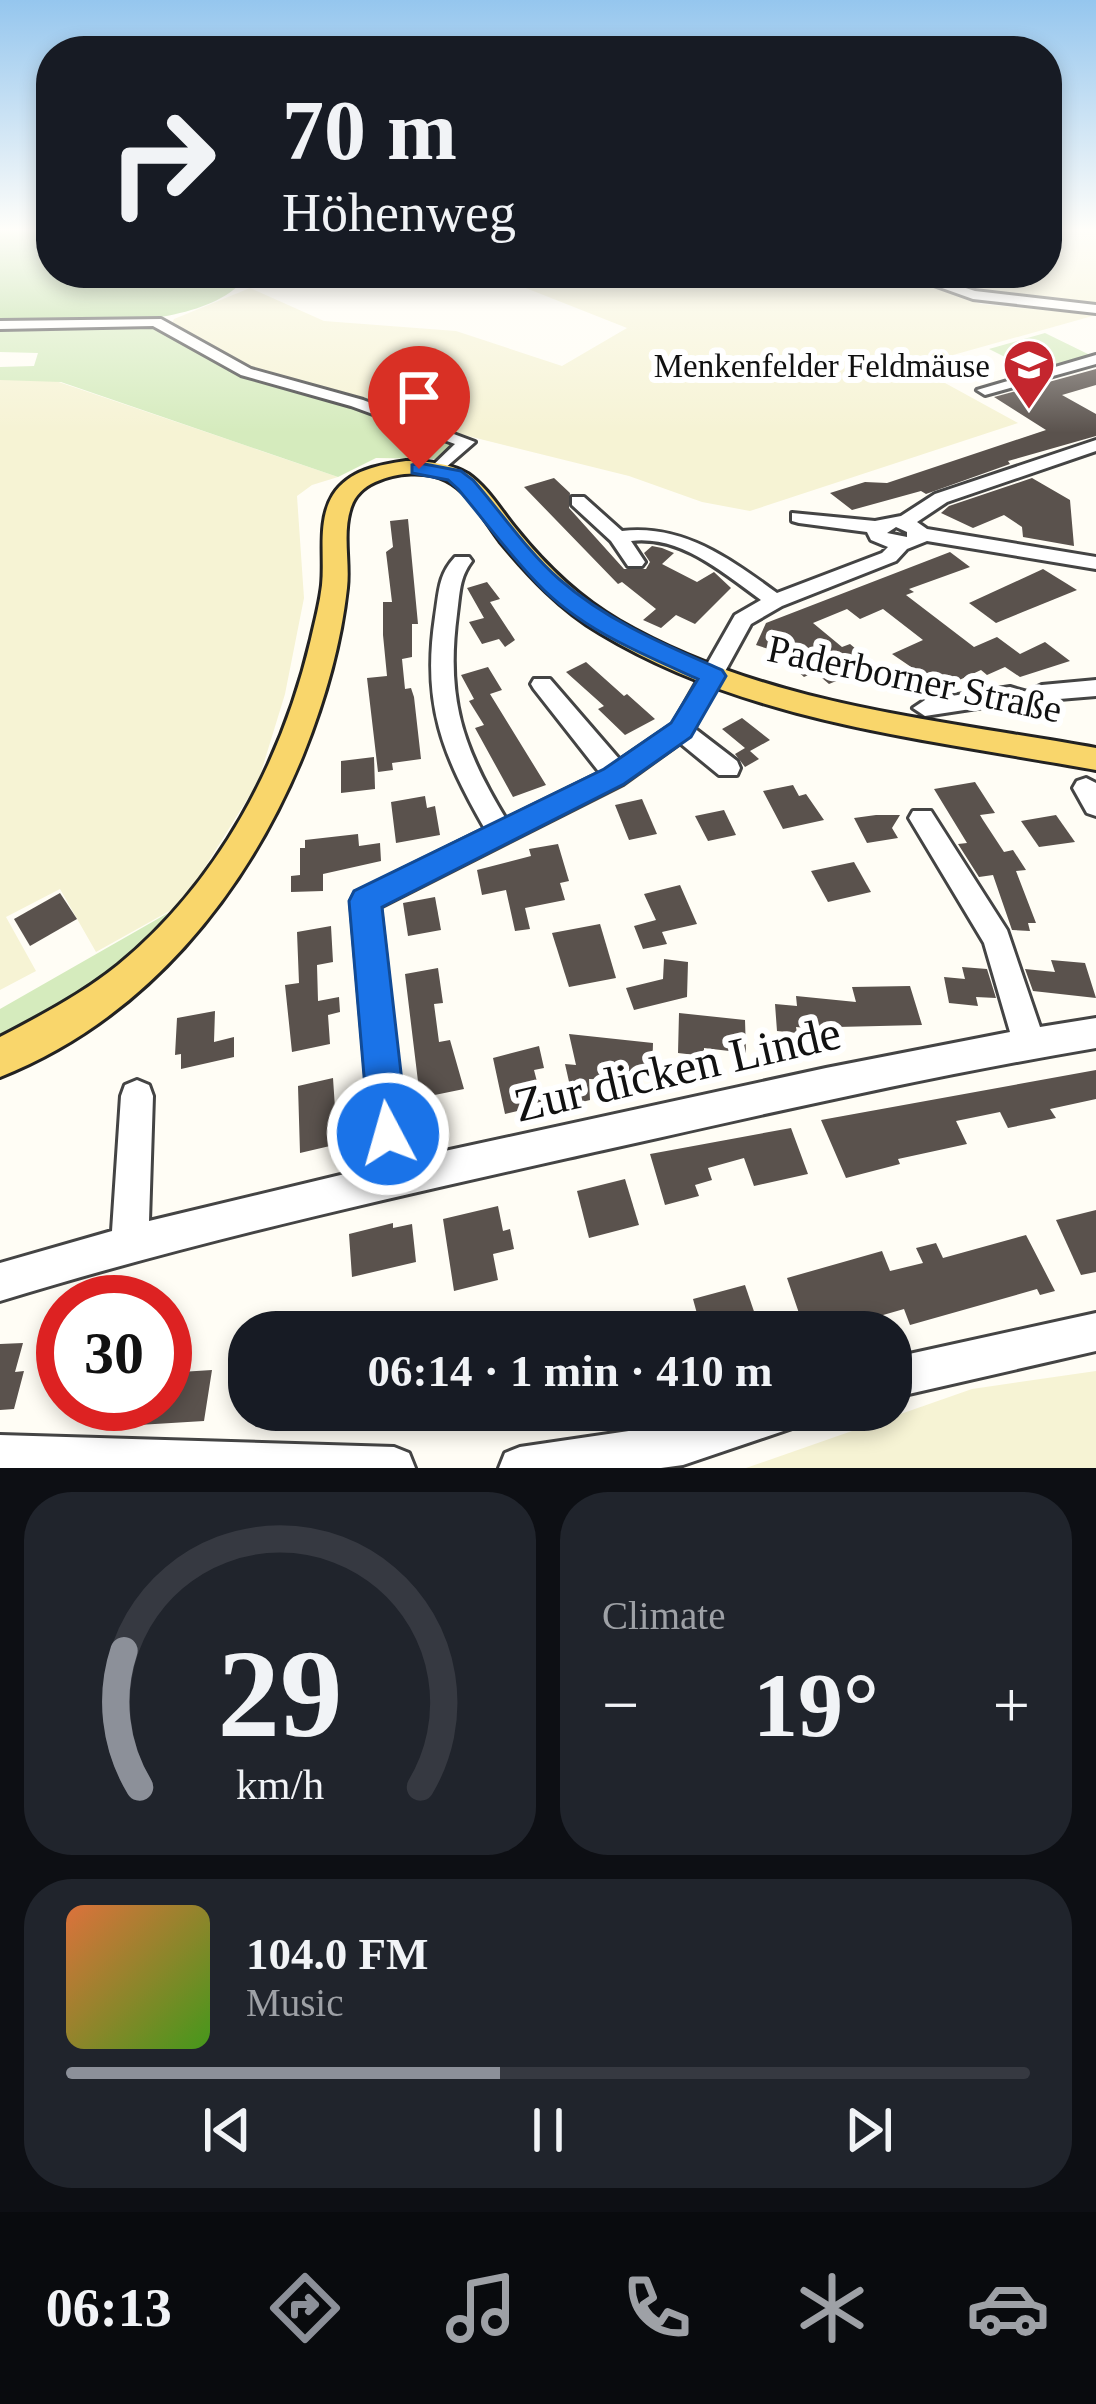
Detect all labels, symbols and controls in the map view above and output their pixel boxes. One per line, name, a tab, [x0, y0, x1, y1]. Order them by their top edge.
icon: right	[84, 84, 240, 240]
text: 70 m	[282, 84, 457, 177]
text: Höhenweg	[282, 183, 516, 243]
school or university icon: Menkenfelder Feldmäuse	[1001, 337, 1057, 411]
pin	[368, 346, 470, 469]
place label: Menkenfelder Feldmäuse	[654, 348, 990, 384]
icon: arrive	[386, 364, 452, 430]
street label: Paderborner Straße	[764, 626, 1066, 731]
street label: Zur dicken Linde	[509, 1005, 845, 1132]
position arrow	[325, 1071, 451, 1197]
speed limit sign: 30	[36, 1275, 192, 1431]
text: 06:14 · 1 min · 410 m	[368, 1346, 773, 1396]
text: Climate	[602, 1594, 725, 1637]
text: 29	[218, 1625, 342, 1763]
text: 19°	[753, 1656, 879, 1755]
text: −	[602, 1668, 639, 1741]
text: +	[993, 1668, 1030, 1741]
text: km/h	[236, 1760, 324, 1807]
text: 104.0 FM	[246, 1929, 428, 1979]
text: Music	[246, 1981, 344, 2024]
icon: previous	[194, 2097, 260, 2163]
icon: pause	[515, 2097, 581, 2163]
icon: next	[836, 2097, 902, 2163]
icon: directions	[263, 2266, 347, 2350]
icon: music	[439, 2266, 523, 2350]
icon: phone	[615, 2266, 699, 2350]
icon: climate	[790, 2266, 874, 2350]
icon: car	[966, 2266, 1050, 2350]
text: 06:13	[46, 2278, 172, 2338]

